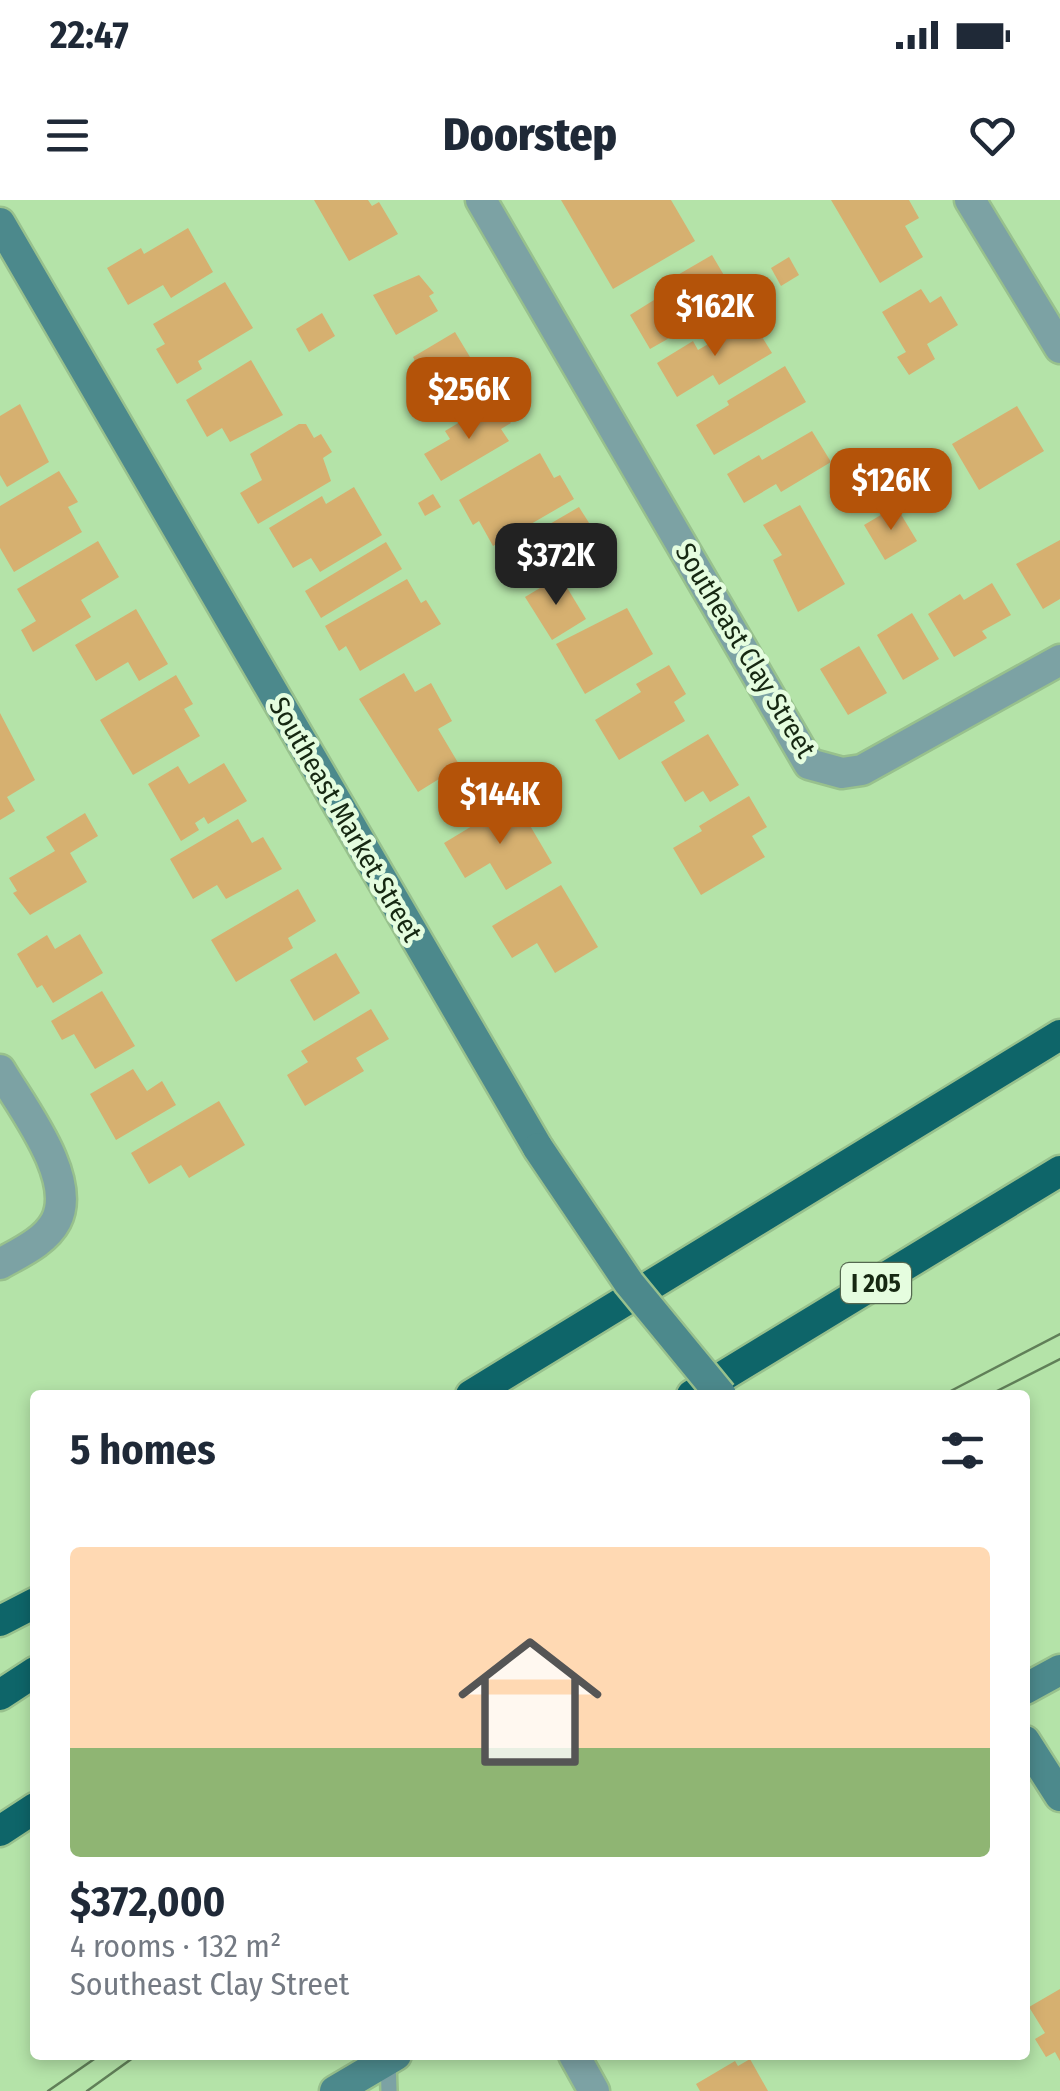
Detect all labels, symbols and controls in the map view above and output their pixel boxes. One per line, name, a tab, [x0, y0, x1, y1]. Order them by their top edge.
text: 22:47	[50, 12, 129, 58]
icon: menu	[40, 108, 95, 163]
text: Doorstep	[443, 108, 617, 162]
icon: heart	[965, 108, 1020, 163]
pin: $162K	[645, 274, 785, 359]
text: $162K	[676, 287, 754, 325]
pin: $256K	[399, 357, 539, 442]
text: $256K	[428, 370, 510, 408]
pin: $126K	[821, 448, 961, 533]
text: $126K	[852, 461, 930, 499]
pin: $372K	[486, 523, 626, 608]
text: $372K	[517, 536, 595, 574]
street label: Southeast Clay Street	[668, 537, 823, 764]
street label: Southeast Market Street	[262, 691, 429, 948]
pin: $144K	[430, 762, 570, 847]
text: $144K	[460, 775, 540, 813]
road number: I 205	[841, 1263, 911, 1303]
icon: filters	[935, 1423, 990, 1478]
text: 5 homes	[70, 1425, 216, 1475]
icon: home	[440, 1612, 620, 1792]
text: $372,000	[70, 1877, 226, 1927]
text: 4 rooms · 132 m²	[70, 1927, 281, 1965]
text: Southeast Clay Street	[70, 1965, 349, 2003]

